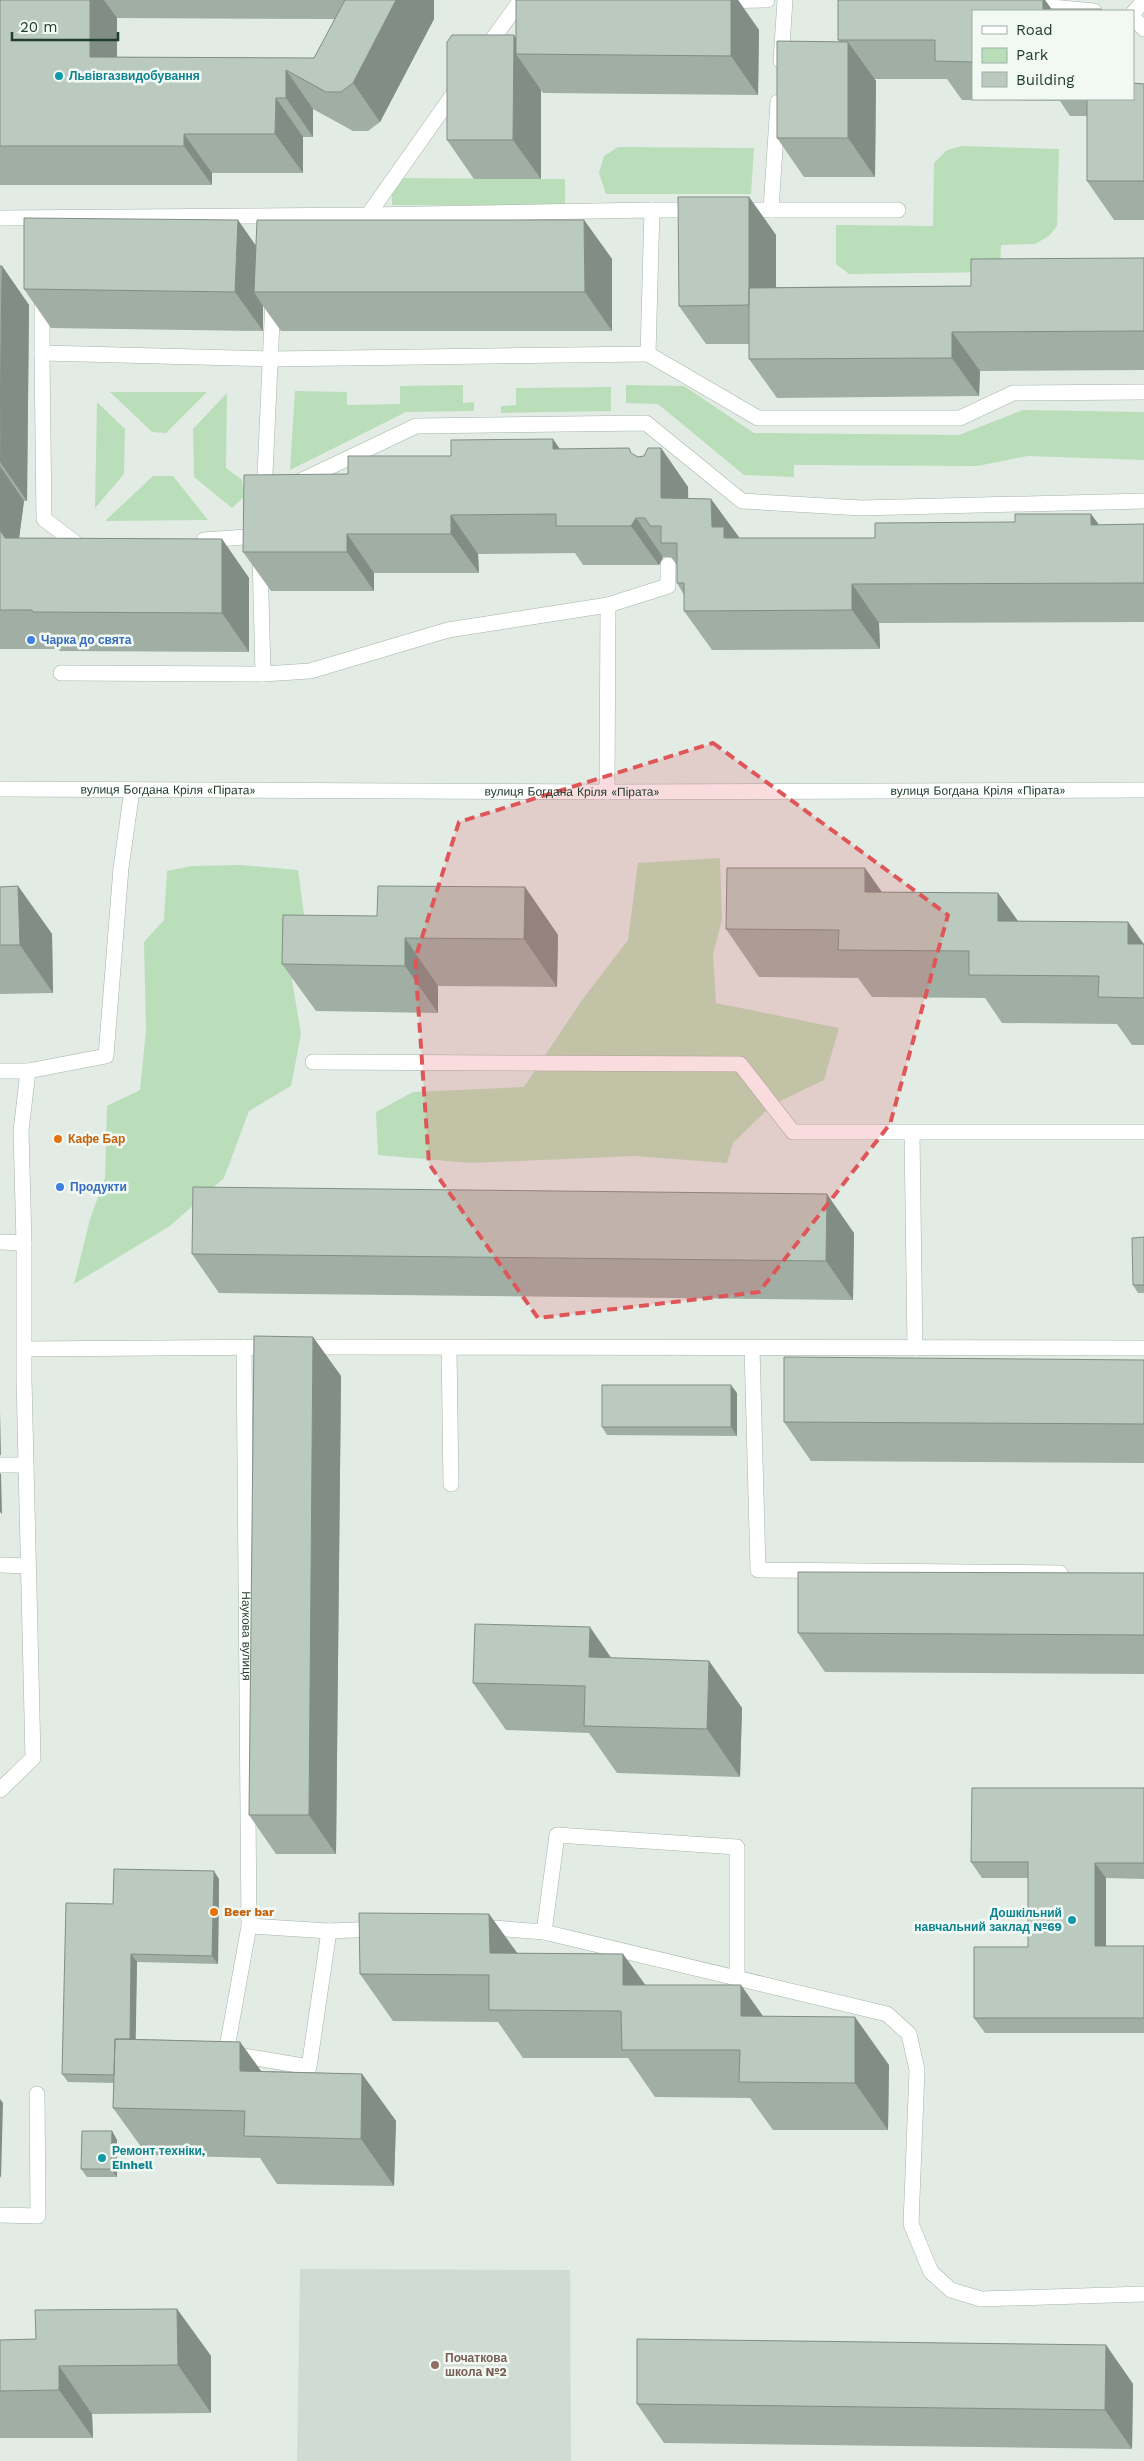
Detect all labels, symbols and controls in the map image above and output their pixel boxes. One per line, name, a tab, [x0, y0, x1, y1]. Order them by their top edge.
scale bar	[12, 10, 119, 42]
legend	[972, 10, 1134, 100]
text: 20 m	[20, 18, 58, 36]
text: Road	[1016, 21, 1053, 39]
text: Park	[1016, 46, 1049, 64]
place label: Львівгазвидобування	[69, 69, 200, 83]
marker: Львівгазвидобування	[53, 70, 65, 82]
text: Building	[1016, 71, 1074, 89]
place label: Чарка до свята	[41, 633, 132, 647]
marker: Чарка до свята	[25, 634, 37, 646]
street label: вулиця Богдана Кріля «Пірата»	[81, 782, 256, 797]
street label: вулиця Богдана Кріля «Пірата»	[891, 783, 1066, 798]
street label: вулиця Богдана Кріля «Пірата»	[485, 784, 660, 799]
place label: Кафе Бар	[68, 1132, 125, 1146]
marker: Кафе Бар	[52, 1133, 64, 1145]
place label: Продукти	[70, 1180, 127, 1194]
marker: Продукти	[54, 1181, 66, 1193]
street label: Наукова вулиця	[239, 1591, 254, 1681]
place label: Beer bar	[224, 1905, 275, 1919]
marker: Beer bar	[208, 1906, 220, 1918]
place label: Дошкільний навчальний заклад №69	[914, 1906, 1062, 1934]
marker: Дошкільний навчальний заклад №69	[1066, 1914, 1078, 1926]
place label: Ремонт техніки, Einhell	[112, 2144, 205, 2172]
marker: Ремонт техніки, Einhell	[96, 2152, 108, 2164]
place label: Початкова школа №2	[445, 2351, 508, 2379]
marker: Початкова школа №2	[429, 2359, 441, 2371]

